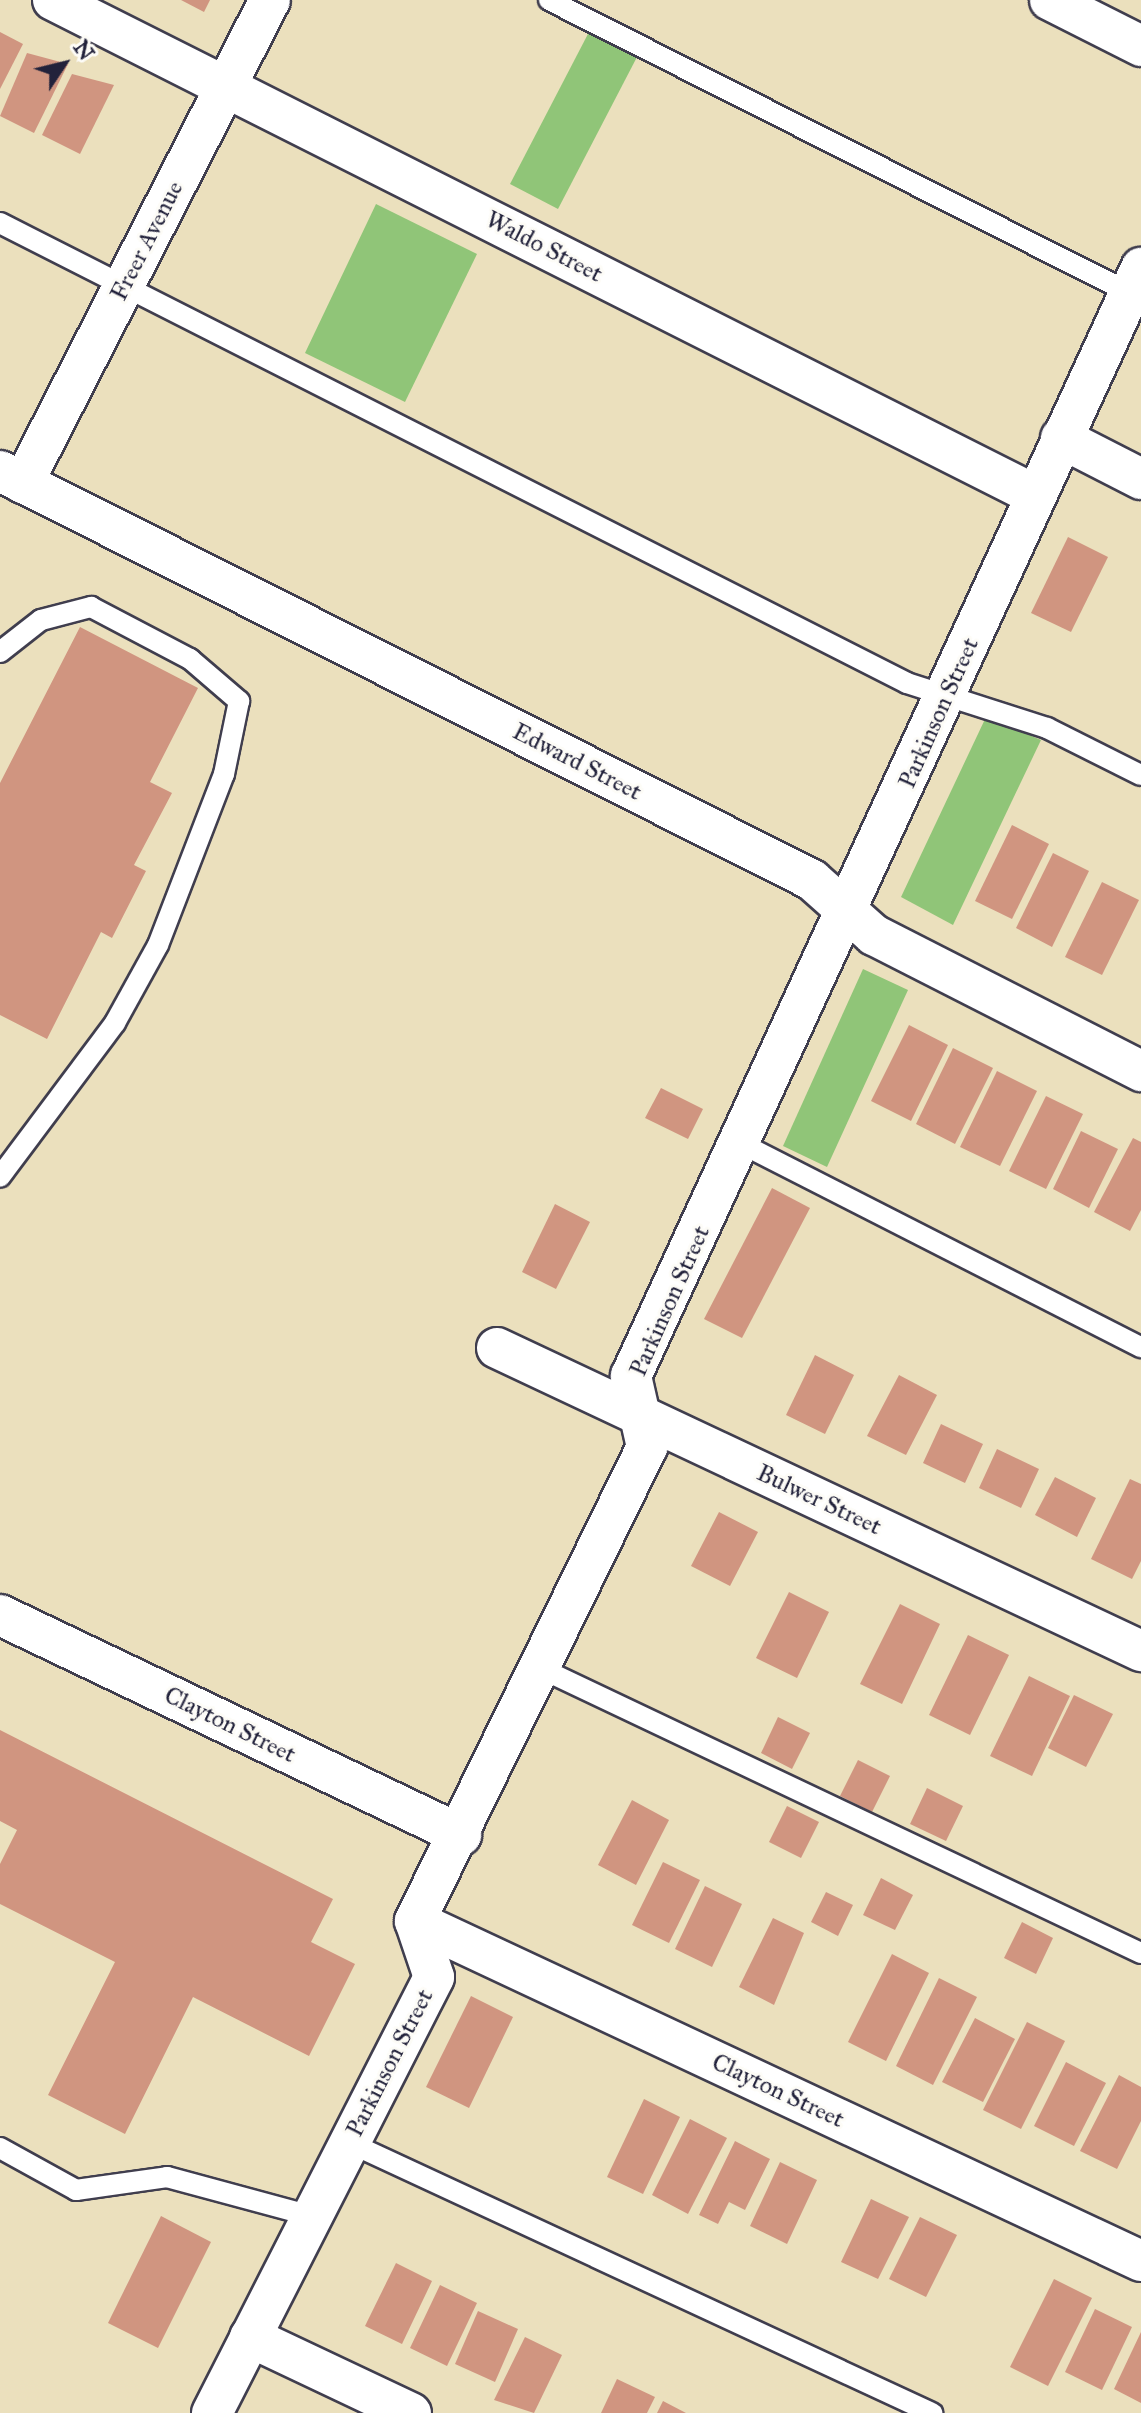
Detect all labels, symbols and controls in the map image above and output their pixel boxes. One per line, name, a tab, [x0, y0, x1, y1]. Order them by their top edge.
north arrow	[24, 24, 104, 104]
text: N	[68, 35, 100, 65]
street label: Freer Avenue	[105, 176, 189, 306]
street label: Waldo Street	[481, 205, 607, 289]
street label: Parkinson Street	[893, 633, 985, 793]
street label: Edward Street	[508, 717, 646, 807]
street label: Parkinson Street	[624, 1221, 716, 1381]
street label: Bulwer Street	[752, 1459, 886, 1541]
street label: Clayton Street	[160, 1681, 300, 1769]
street label: Parkinson Street	[340, 1984, 440, 2142]
street label: Clayton Street	[707, 2048, 849, 2134]

